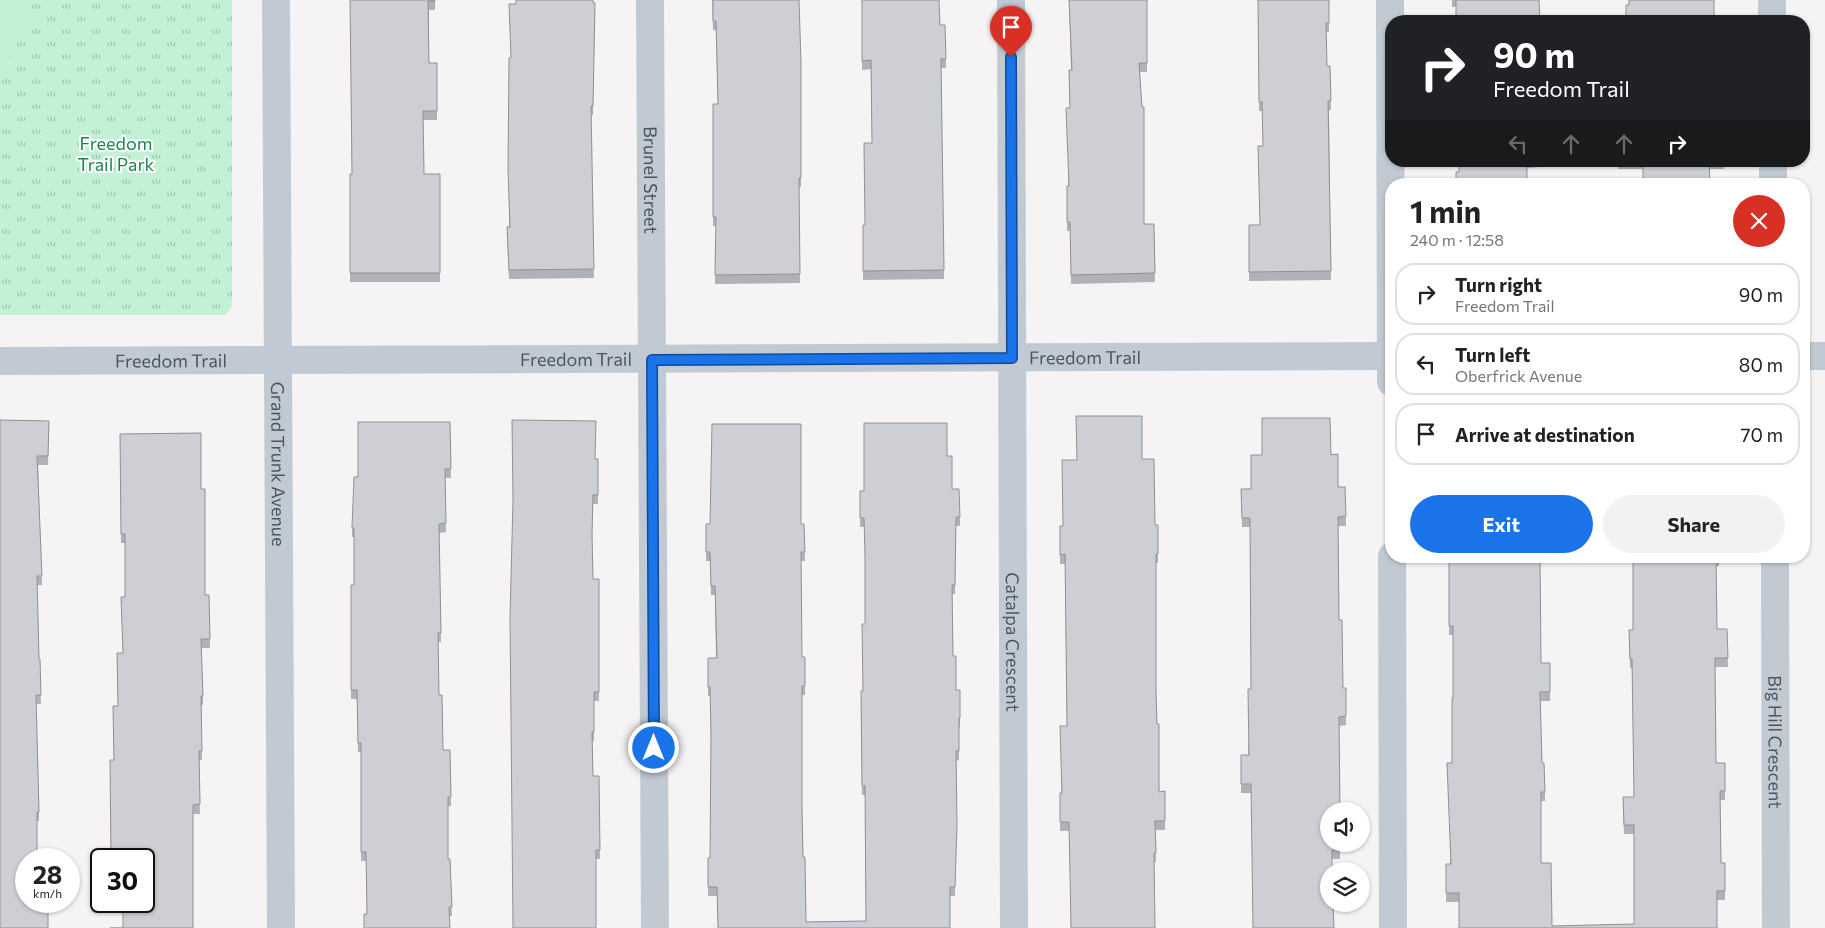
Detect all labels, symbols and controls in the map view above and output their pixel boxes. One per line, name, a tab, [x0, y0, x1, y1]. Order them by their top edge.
pin	[990, 6, 1032, 57]
icon: arrive	[997, 13, 1025, 41]
text: 90 m	[1493, 32, 1575, 75]
icon: right	[1410, 35, 1475, 100]
text: Freedom Trail	[1493, 75, 1630, 102]
street label: Brunel Street	[640, 126, 662, 234]
icon: left	[1504, 130, 1532, 158]
icon: ahead	[1557, 130, 1585, 158]
icon: ahead	[1610, 130, 1638, 158]
icon: right	[1663, 130, 1691, 158]
park label: Freedom Trail Park	[78, 132, 155, 175]
text: 1 min	[1410, 192, 1481, 229]
button: close	[1733, 195, 1785, 247]
text: 240 m · 12:58	[1410, 230, 1504, 249]
text: Turn right	[1455, 273, 1542, 296]
icon: right	[1412, 280, 1440, 308]
text: 90 m	[1739, 283, 1783, 306]
text: Freedom Trail	[1455, 296, 1554, 315]
text: Turn left	[1455, 343, 1530, 366]
street label: Freedom Trail	[1029, 346, 1141, 368]
street label: Freedom Trail	[520, 348, 632, 370]
street label: Freedom Trail	[115, 349, 227, 372]
icon: left	[1412, 350, 1440, 378]
text: 80 m	[1739, 353, 1783, 376]
text: Oberfrick Avenue	[1455, 366, 1582, 385]
street label: Grand Trunk Avenue	[267, 382, 290, 546]
icon: arrive	[1412, 420, 1440, 448]
text: Arrive at destination	[1455, 423, 1635, 446]
text: 70 m	[1740, 423, 1783, 446]
button: Exit	[1410, 495, 1593, 553]
button: Share	[1603, 495, 1785, 553]
street label: Catalpa Crescent	[1002, 572, 1024, 712]
street label: Big Hill Crescent	[1764, 675, 1787, 809]
position arrow	[627, 721, 679, 773]
map controls	[1320, 802, 1370, 912]
button: sound	[1320, 802, 1370, 852]
speed limit sign: 30	[90, 848, 155, 913]
text: 28	[33, 859, 62, 889]
button: layers	[1320, 862, 1370, 912]
text: km/h	[33, 886, 62, 900]

